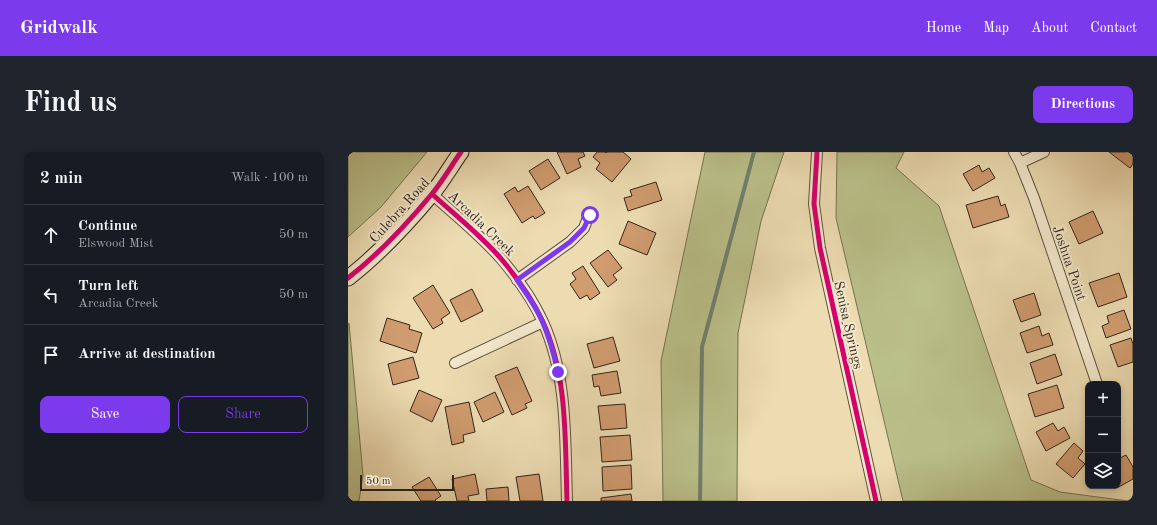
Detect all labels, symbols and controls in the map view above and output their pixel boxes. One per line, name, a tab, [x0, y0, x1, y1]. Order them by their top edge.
text: Gridwalk	[20, 19, 98, 38]
text: Home	[926, 21, 961, 35]
text: Map	[983, 21, 1009, 35]
text: About	[1031, 21, 1068, 35]
text: Contact	[1090, 21, 1137, 35]
button: Directions	[1033, 86, 1133, 123]
text: Find us	[24, 90, 117, 118]
text: 2 min	[40, 170, 83, 187]
text: Walk · 100 m	[231, 171, 308, 184]
street label: Culebra Road	[367, 176, 432, 246]
street label: Arcadia Creek	[445, 189, 517, 259]
route start	[581, 206, 599, 224]
text: Continue	[78, 219, 137, 234]
icon: ahead	[40, 224, 62, 246]
street label: Joshua Point	[1050, 224, 1088, 303]
text: 50 m	[279, 228, 308, 241]
text: Elswood Mist	[78, 237, 154, 250]
text: Turn left	[78, 279, 138, 294]
street label: Senisa Springs	[831, 280, 865, 371]
icon: left	[40, 284, 62, 306]
text: 50 m	[279, 288, 308, 301]
text: Arcadia Creek	[78, 297, 158, 310]
icon: arrive	[40, 344, 62, 366]
text: Arrive at destination	[78, 347, 216, 362]
route end	[549, 363, 567, 381]
map controls	[1085, 381, 1121, 489]
button: +	[1085, 381, 1121, 417]
button: Save	[40, 396, 170, 433]
button: Share	[178, 396, 308, 433]
button: −	[1085, 417, 1121, 453]
button: layers	[1085, 453, 1121, 489]
scale bar	[360, 473, 454, 492]
text: 50 m	[366, 476, 391, 487]

